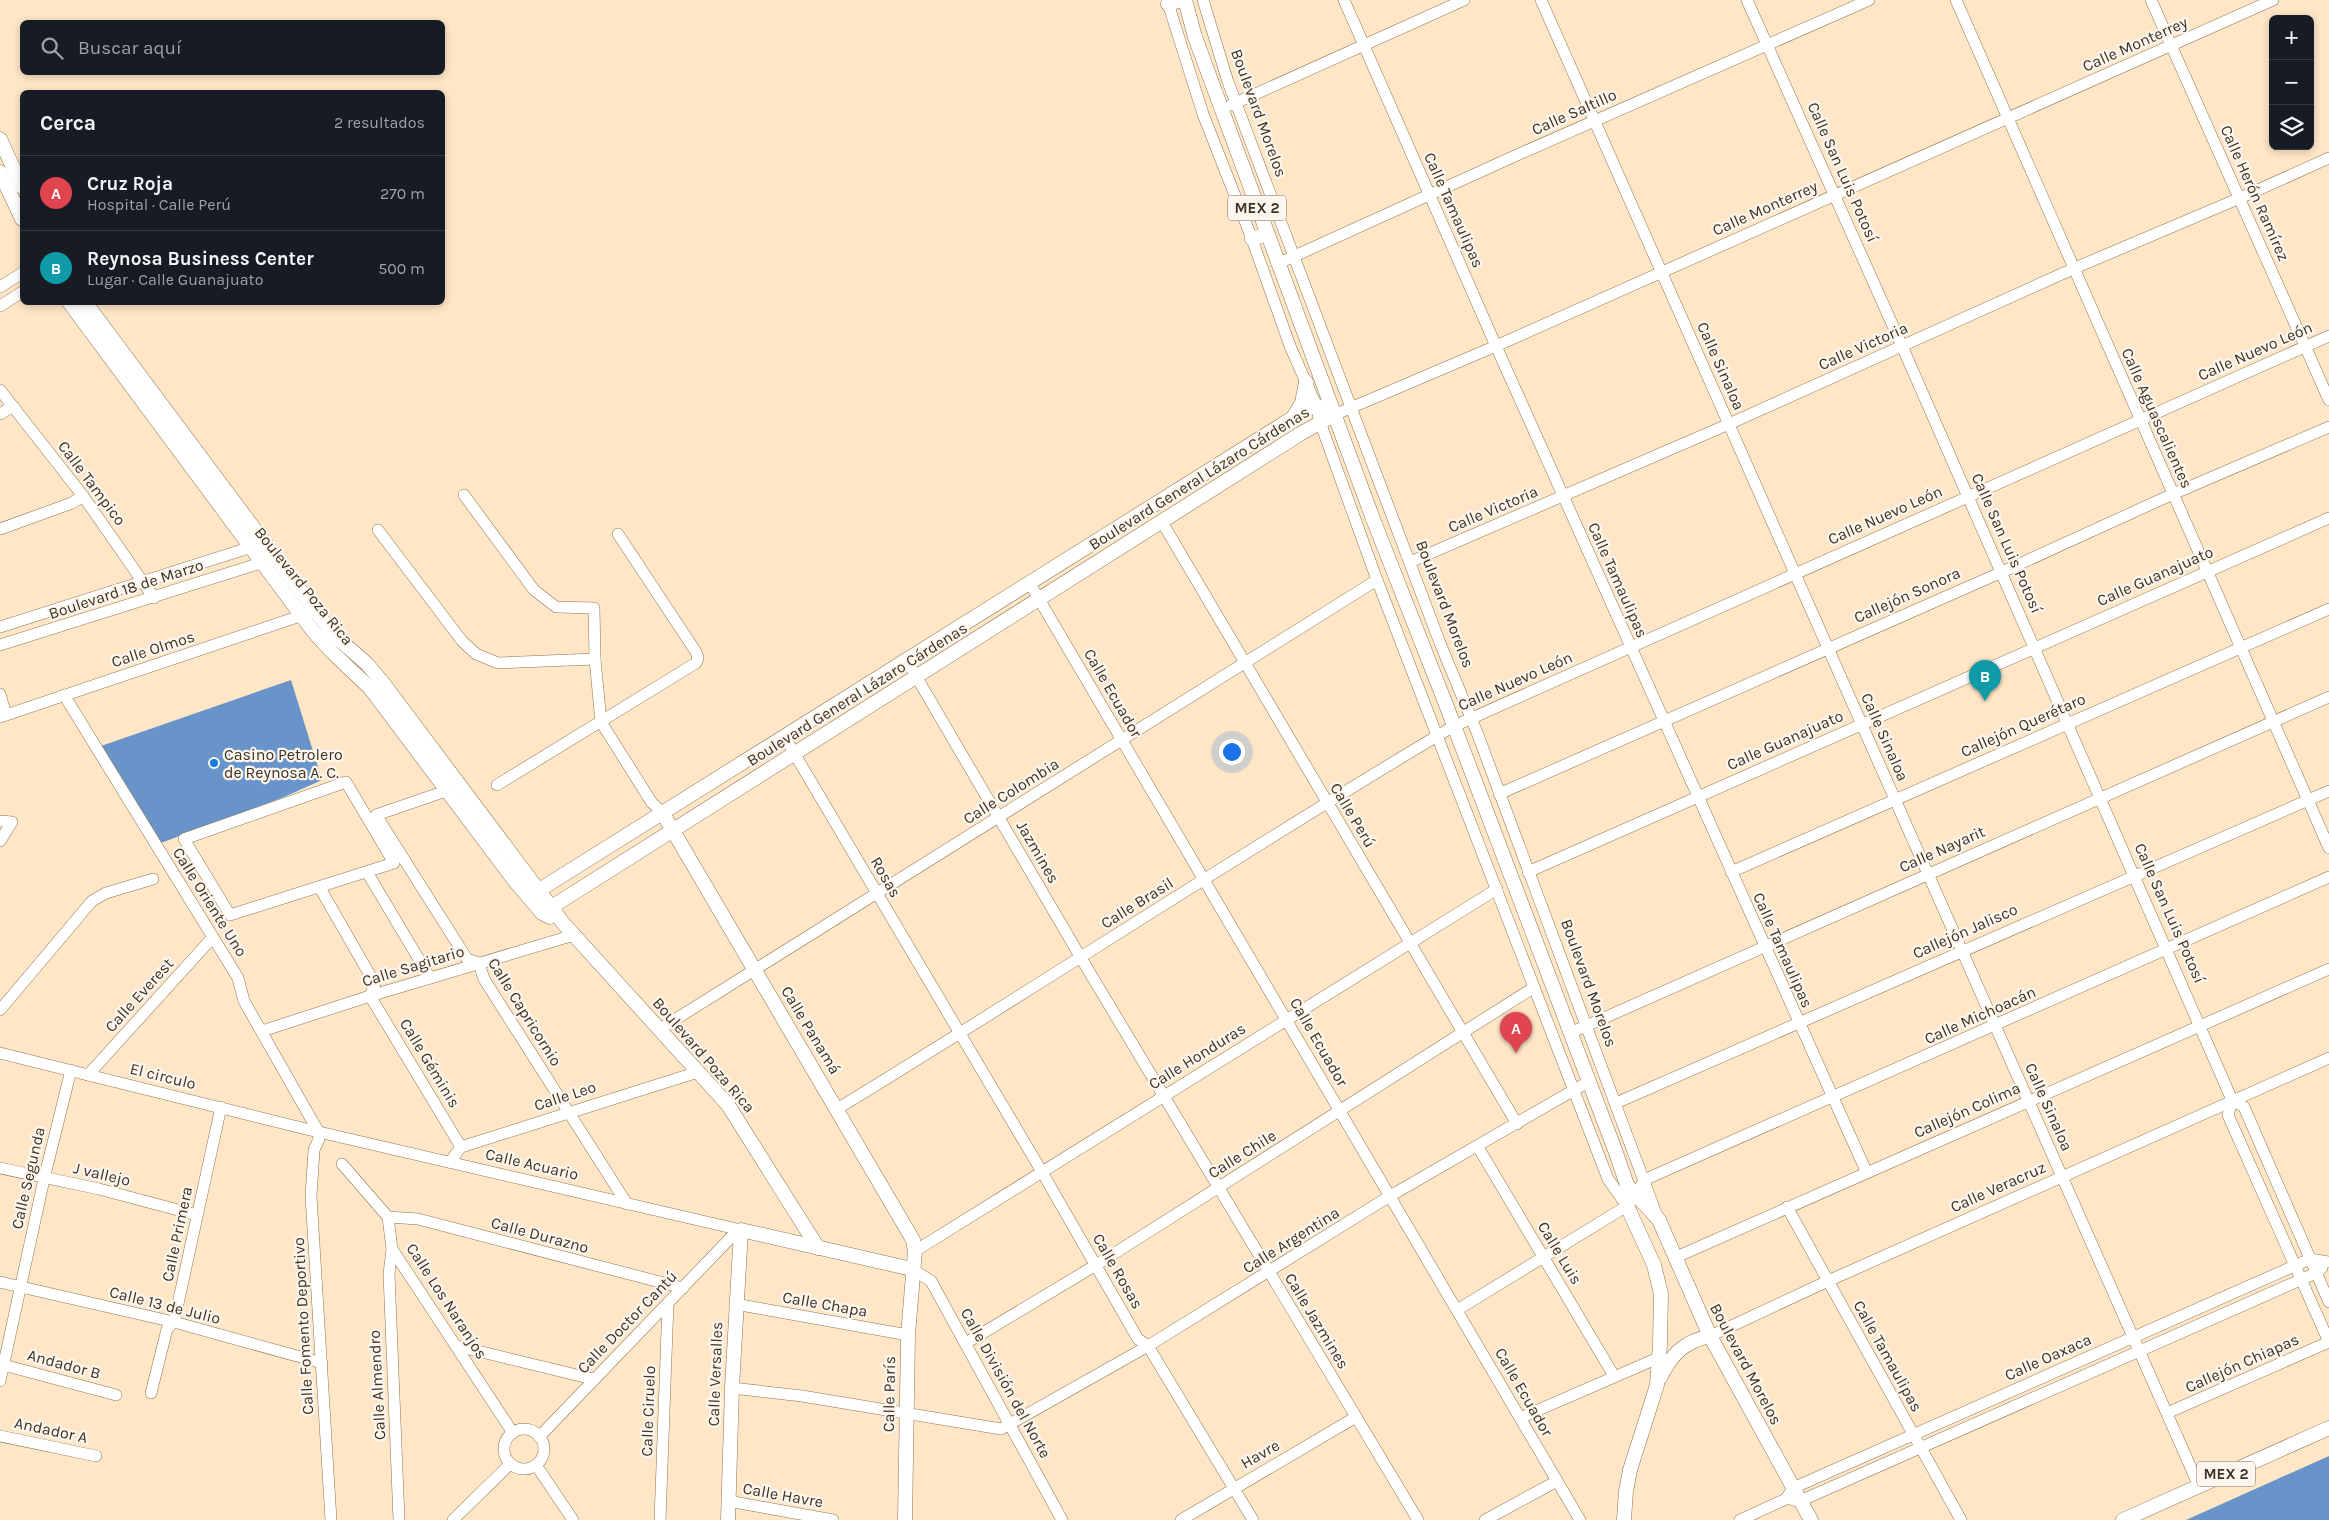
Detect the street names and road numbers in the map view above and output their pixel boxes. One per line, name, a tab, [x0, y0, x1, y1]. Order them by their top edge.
street label: Calle Monterrey	[2080, 12, 2191, 76]
street label: Boulevard Morelos	[1227, 46, 1291, 180]
street label: Calle Saltillo	[1529, 85, 1619, 139]
street label: Calle San Luis Potosí	[1804, 99, 1883, 245]
street label: Calle Herón Ramírez	[2217, 122, 2293, 264]
street label: Calle Tamaulipas	[1420, 149, 1488, 271]
street label: Calle Monterrey	[1710, 176, 1821, 240]
road number: MEX 2	[1228, 196, 1286, 220]
street label: Calle Nuevo León	[2195, 317, 2315, 385]
street label: Calle Victoria	[1815, 318, 1911, 374]
street label: Calle Sinaloa	[1693, 319, 1749, 413]
street label: Calle Aguascalientes	[2118, 345, 2196, 491]
street label: Boulevard General Lázaro Cárdenas	[1085, 402, 1313, 554]
street label: Calle Tampico	[54, 437, 130, 529]
street label: Calle San Luis Potosí	[1968, 470, 2047, 616]
street label: Calle Nuevo León	[1825, 481, 1945, 549]
street label: Calle Victoria	[1445, 482, 1541, 536]
street label: Calle Tamaulipas	[1584, 519, 1652, 641]
street label: Boulevard Poza Rica	[251, 523, 357, 649]
street label: Boulevard Morelos	[1412, 538, 1478, 670]
street label: Calle Guanajuato	[2094, 542, 2216, 610]
street label: Boulevard 18 de Marzo	[46, 555, 206, 623]
street label: Callejón Sonora	[1851, 563, 1963, 627]
street label: Boulevard General Lázaro Cárdenas	[743, 618, 971, 770]
street label: Calle Olmos	[109, 627, 197, 671]
street label: Calle Ecuador	[1080, 645, 1146, 741]
street label: Calle Nuevo León	[1455, 647, 1575, 715]
street label: Callejón Querétaro	[1958, 689, 2088, 761]
street label: Calle Sinaloa	[1857, 690, 1913, 784]
street label: Calle Guanajuato	[1724, 706, 1846, 774]
street label: Calle Colombia	[960, 754, 1062, 828]
street label: Calle Perú	[1326, 779, 1380, 851]
street label: Jazmines	[1013, 817, 1063, 887]
street label: Calle Nayarit	[1896, 822, 1988, 876]
street label: Calle San Luis Potosí	[2131, 840, 2210, 986]
street label: Calle Oriente Uno	[169, 844, 251, 960]
street label: Rosas	[867, 853, 905, 901]
street label: Calle Brasil	[1097, 873, 1177, 933]
street label: Calle Tamaulipas	[1749, 889, 1817, 1011]
street label: Callejón Jalisco	[1910, 899, 2020, 963]
street label: Boulevard Morelos	[1557, 916, 1621, 1050]
street label: Calle Sagitario	[360, 941, 466, 991]
street label: Calle Everest	[101, 954, 177, 1036]
street label: Calle Capricornio	[484, 954, 566, 1070]
street label: Calle Panamá	[777, 982, 845, 1078]
street label: Calle Michoacán	[1921, 982, 2039, 1048]
street label: Boulevard Poza Rica	[649, 994, 759, 1116]
street label: Calle Ecuador	[1286, 994, 1352, 1090]
street label: Calle Géminis	[396, 1015, 464, 1111]
street label: Calle Honduras	[1145, 1019, 1249, 1093]
street label: El circulo	[128, 1059, 198, 1093]
street label: Calle Sinaloa	[2021, 1060, 2077, 1154]
street label: Calle Leo	[532, 1077, 598, 1115]
street label: Callejón Colima	[1911, 1078, 2023, 1142]
street label: Calle Segunda	[7, 1125, 49, 1231]
street label: Calle Chile	[1205, 1126, 1279, 1182]
street label: Calle Acuario	[484, 1144, 580, 1184]
street label: J vallejo	[72, 1158, 132, 1190]
street label: Calle Veracruz	[1947, 1158, 2049, 1216]
street label: Calle Primera	[158, 1185, 196, 1283]
street label: Calle Argentina	[1239, 1203, 1343, 1277]
street label: Calle Durazno	[489, 1213, 591, 1257]
street label: Calle Luis	[1534, 1218, 1586, 1288]
street label: Calle Rosas	[1089, 1230, 1147, 1312]
street label: Calle Fomento Deportivo	[289, 1237, 317, 1415]
street label: Calle Los Naranjos	[402, 1240, 492, 1362]
street label: Calle Doctor Cantú	[573, 1267, 681, 1377]
street label: Calle Jazmines	[1281, 1270, 1353, 1372]
street label: Calle 13 de Julio	[108, 1282, 222, 1328]
street label: Calle Chapa	[781, 1287, 869, 1321]
street label: Calle Tamaulipas	[1850, 1297, 1926, 1415]
street label: Boulevard Morelos	[1706, 1300, 1786, 1428]
street label: Calle División del Norte	[957, 1305, 1055, 1461]
street label: Calle Versalles	[704, 1321, 726, 1427]
street label: Calle Oaxaca	[2002, 1329, 2094, 1385]
street label: Callejón Chiapas	[2182, 1329, 2302, 1397]
street label: Calle Almendro	[365, 1330, 389, 1440]
street label: Calle Ecuador	[1491, 1344, 1557, 1440]
street label: Andador B	[25, 1345, 103, 1383]
street label: Calle París	[879, 1356, 899, 1432]
street label: Calle Ciruelo	[637, 1365, 659, 1457]
street label: Andador A	[13, 1413, 89, 1447]
street label: Havre	[1237, 1435, 1283, 1473]
road number: MEX 2	[2197, 1462, 2255, 1486]
street label: Calle Havre	[741, 1479, 825, 1511]

